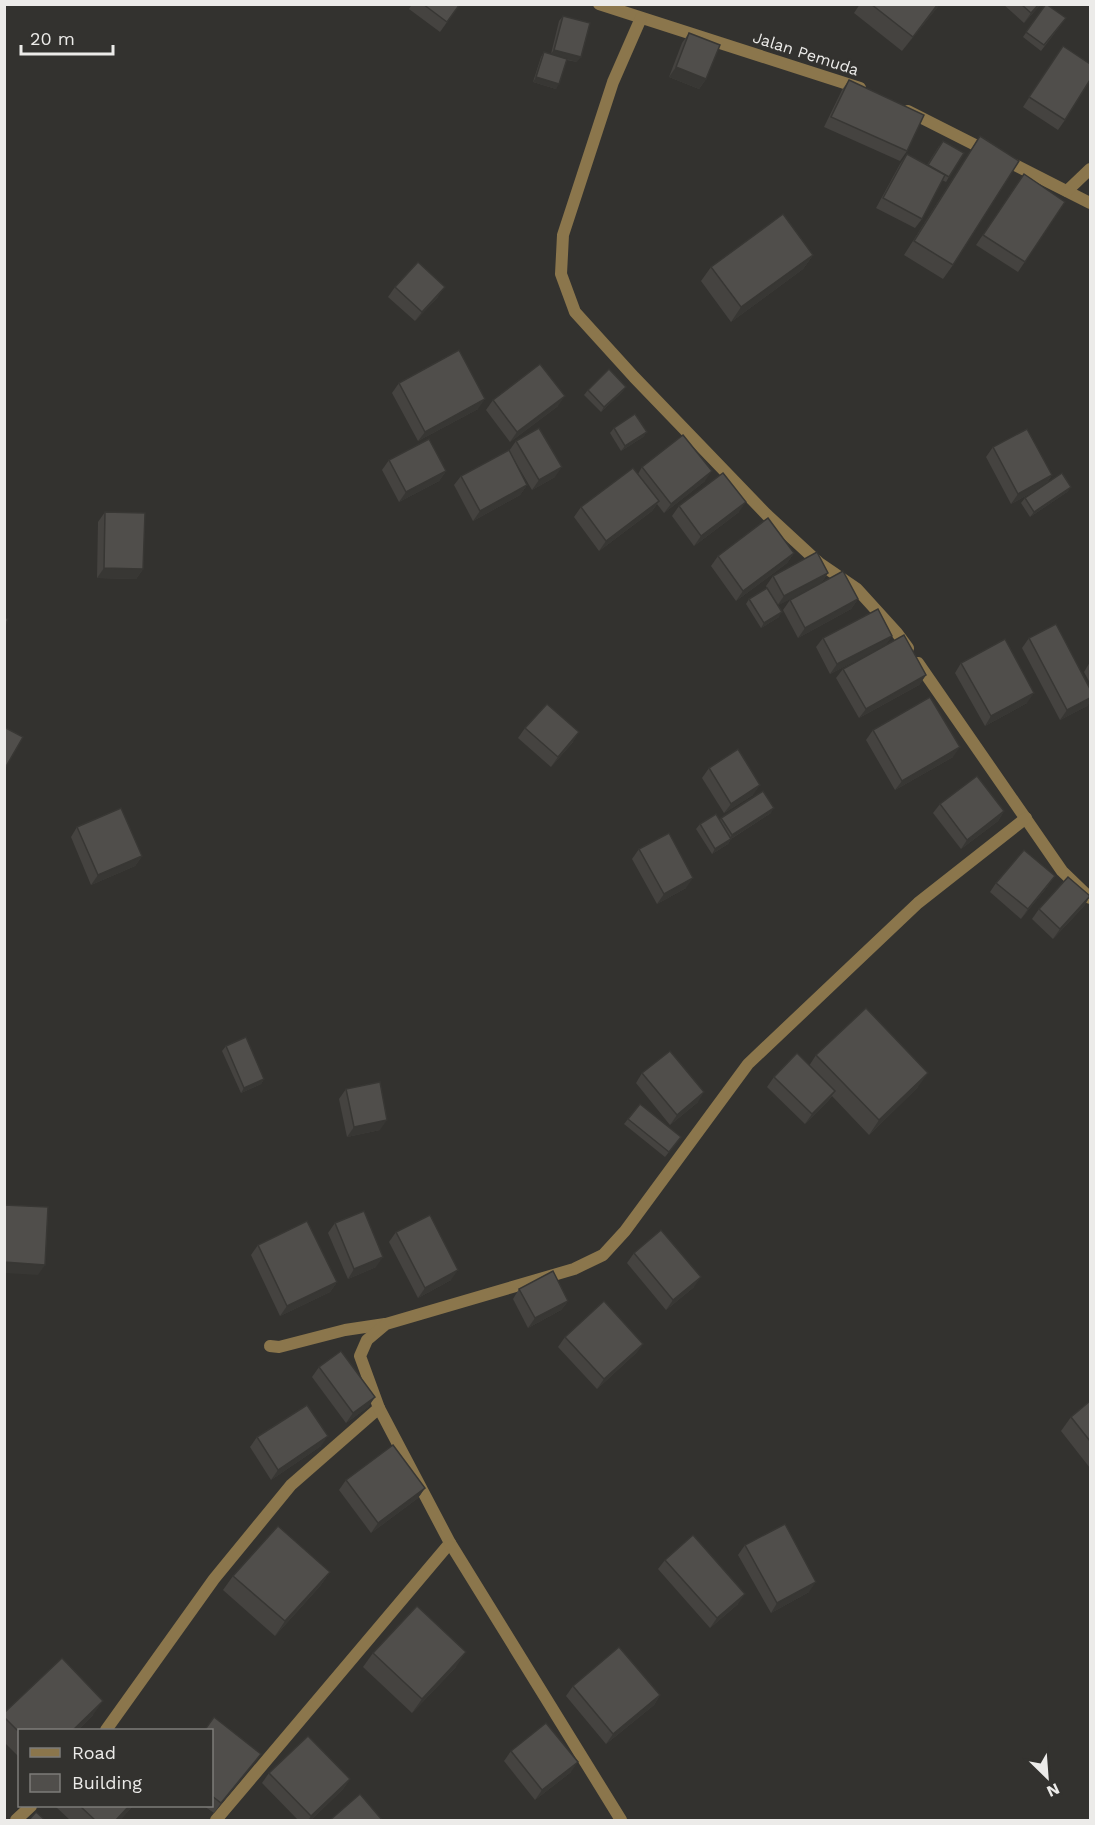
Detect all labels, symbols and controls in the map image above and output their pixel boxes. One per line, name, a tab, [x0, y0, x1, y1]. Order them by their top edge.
scale bar	[21, 18, 112, 56]
street label: Jalan Pemuda	[751, 27, 861, 80]
text: 20 m	[30, 28, 75, 49]
legend	[18, 1729, 213, 1807]
text: Road	[72, 1742, 116, 1763]
north arrow	[1017, 1747, 1077, 1807]
text: Building	[72, 1772, 142, 1793]
text: N	[1044, 1779, 1063, 1801]

